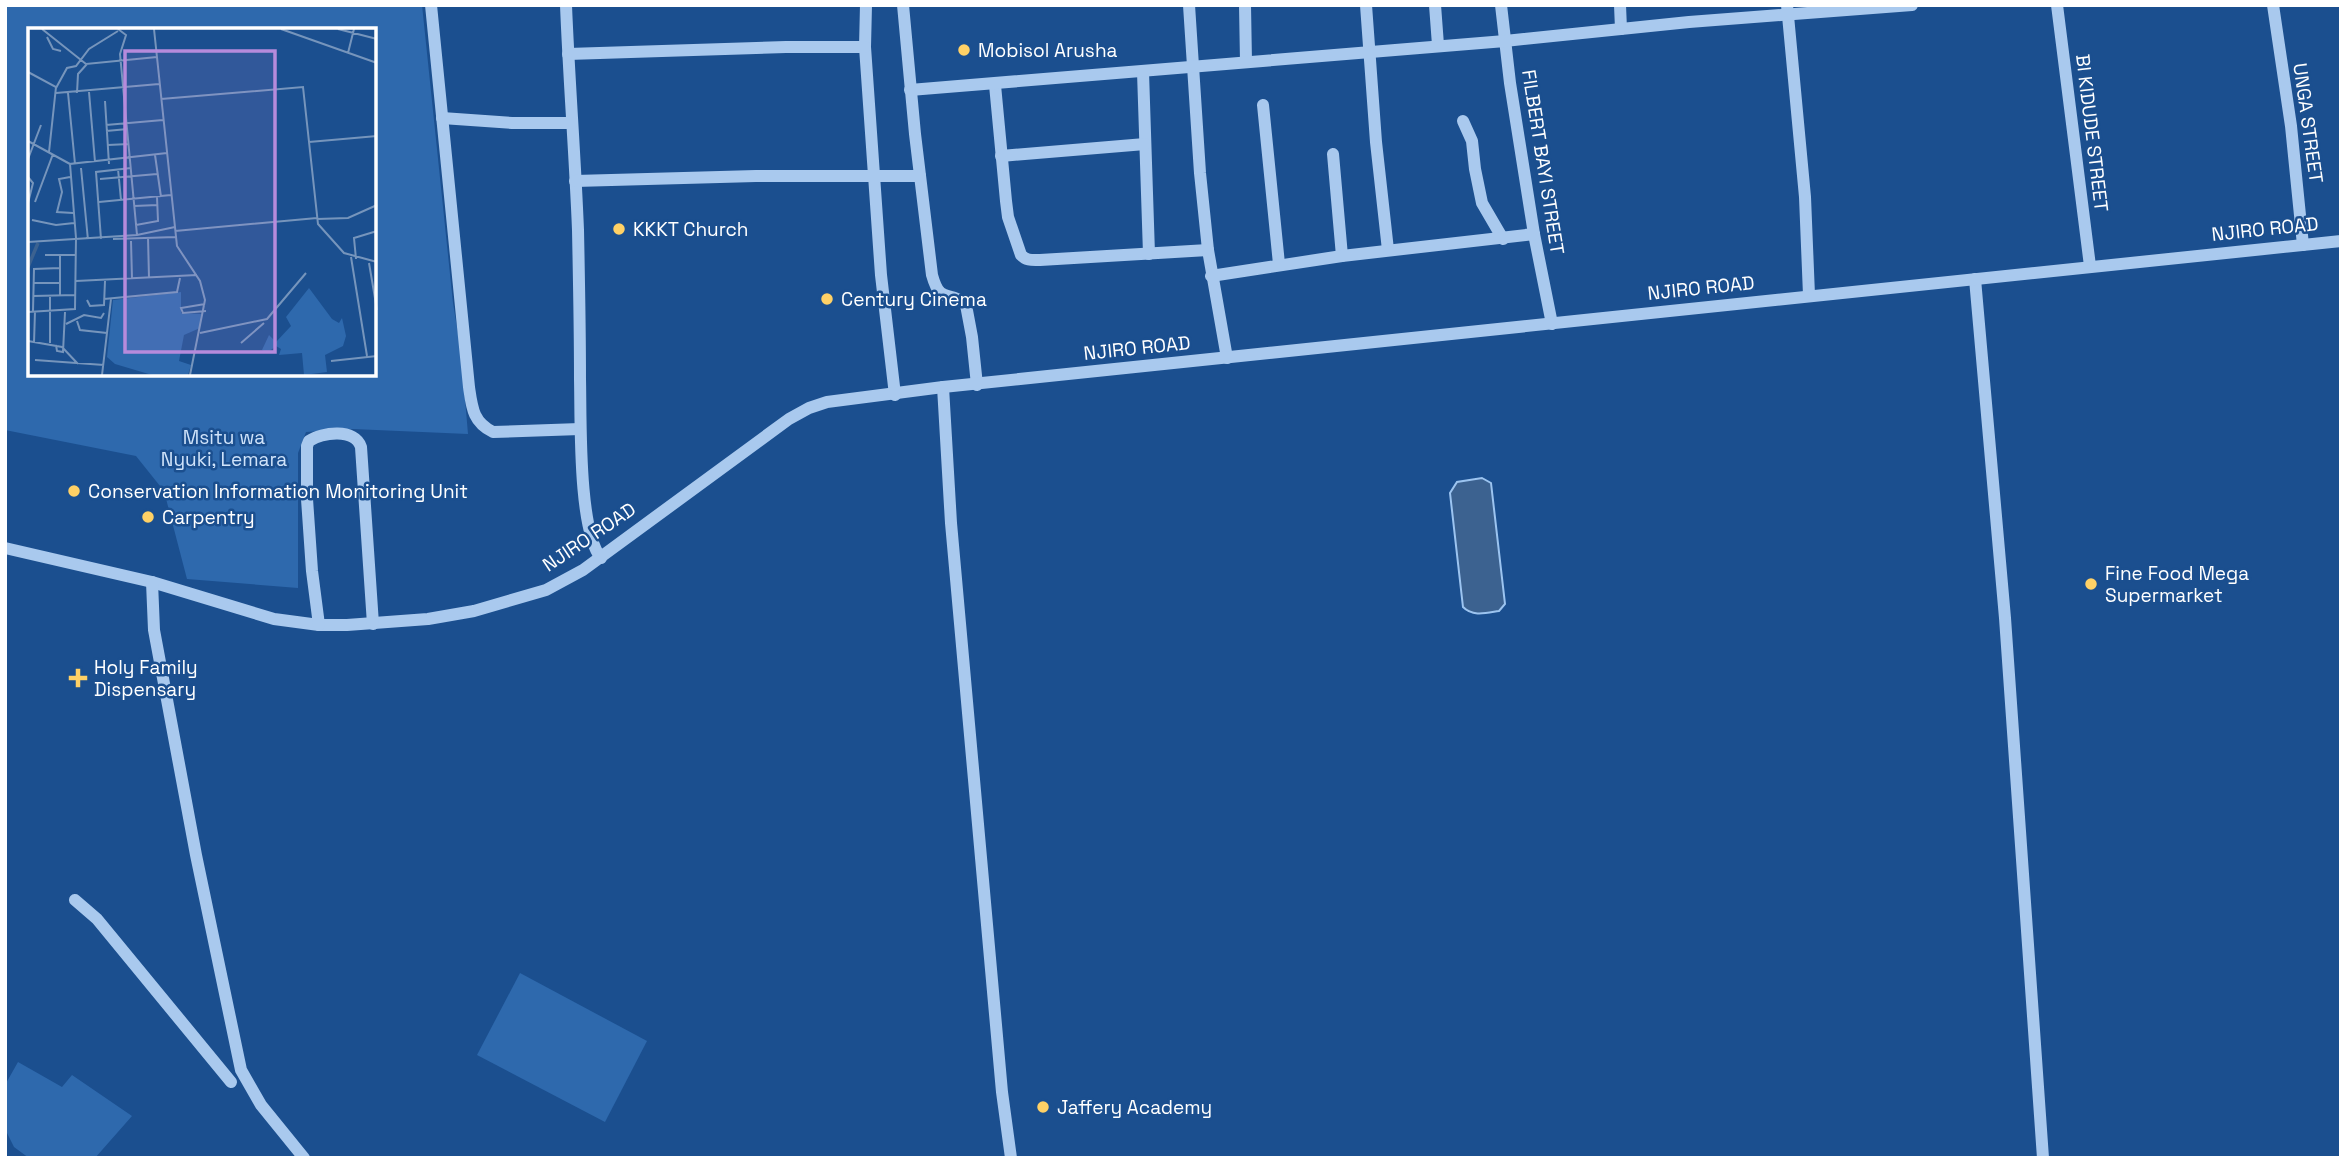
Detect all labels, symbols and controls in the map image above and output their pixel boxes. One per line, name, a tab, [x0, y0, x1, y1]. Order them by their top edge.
inset map	[28, 28, 376, 376]
place label: Mobisol Arusha	[978, 38, 1118, 63]
marker: Mobisol Arusha	[956, 42, 972, 58]
street label: BI KIDUDE STREET	[2070, 53, 2114, 213]
street label: UNGA STREET	[2287, 61, 2329, 185]
street label: FILBERT BAYI STREET	[1516, 68, 1570, 256]
street label: NJIRO ROAD	[2210, 211, 2320, 247]
place label: KKKT Church	[633, 217, 749, 242]
marker: KKKT Church	[611, 221, 627, 237]
street label: NJIRO ROAD	[1646, 270, 1756, 306]
place label: Century Cinema	[841, 287, 987, 312]
marker: Century Cinema	[819, 291, 835, 307]
street label: NJIRO ROAD	[1082, 330, 1192, 366]
park label: Msitu wa Nyuki, Lemara	[161, 425, 287, 472]
place label: Conservation Information Monitoring Unit	[88, 479, 468, 504]
marker: Conservation Information Monitoring Unit	[66, 483, 82, 499]
street label: NJIRO ROAD	[538, 497, 640, 577]
place label: Carpentry	[162, 505, 255, 530]
marker: Carpentry	[140, 509, 156, 525]
place label: Fine Food Mega Supermarket	[2105, 561, 2249, 608]
marker: Fine Food Mega Supermarket	[2083, 576, 2099, 592]
place label: Holy Family Dispensary	[94, 655, 198, 702]
marker: Holy Family Dispensary	[68, 668, 88, 688]
place label: Jaffery Academy	[1057, 1095, 1212, 1120]
marker: Jaffery Academy	[1035, 1099, 1051, 1115]

